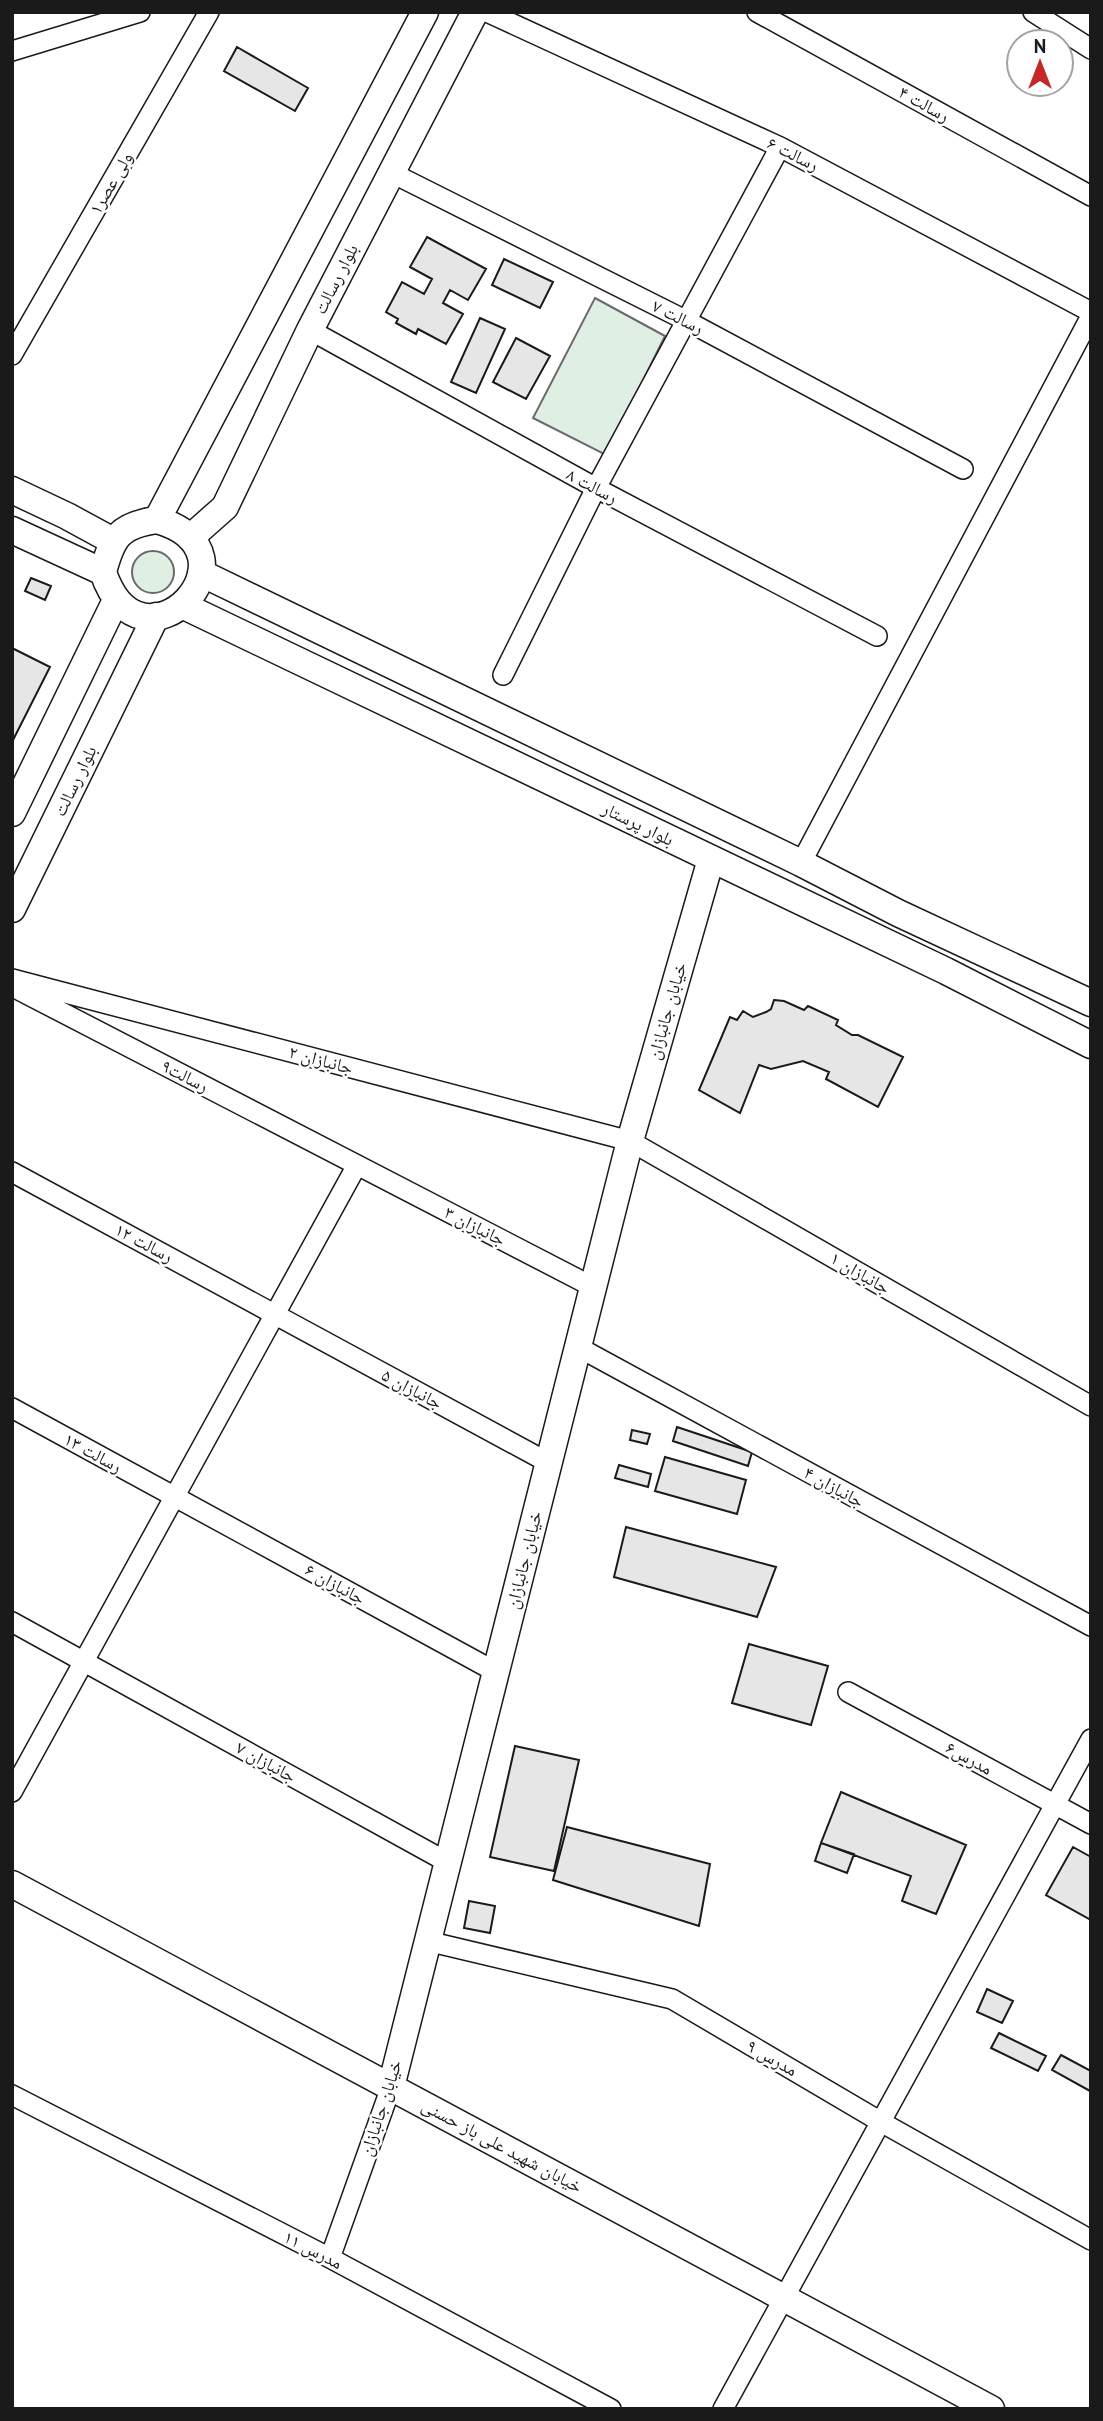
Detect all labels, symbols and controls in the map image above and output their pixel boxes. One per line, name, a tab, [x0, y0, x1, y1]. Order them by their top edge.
north arrow	[1005, 28, 1075, 98]
text: N	[1034, 34, 1046, 58]
street label: رسالت ۴	[895, 80, 954, 127]
street label: رسالت ۶	[764, 131, 823, 176]
street label: ولی عصر۱	[84, 148, 137, 218]
street label: بلوار رسالت	[308, 240, 363, 318]
street label: رسالت ۷	[649, 294, 708, 339]
street label: رسالت ۸	[563, 463, 622, 509]
street label: بلوار رسالت	[48, 742, 101, 820]
street label: بلوار پرستار	[598, 796, 678, 851]
street label: خیابان جانبازان	[642, 960, 691, 1062]
street label: جانبازان ۲	[287, 1040, 356, 1079]
street label: رسالت۹	[158, 1054, 213, 1097]
street label: جانبازان ۳	[441, 1200, 510, 1251]
street label: رسالت ۱۲	[111, 1218, 177, 1267]
street label: جانبازان ۱	[826, 1246, 894, 1299]
street label: جانبازان ۵	[378, 1363, 447, 1414]
street label: رسالت ۱۳	[60, 1427, 126, 1478]
street label: جانبازان ۴	[800, 1461, 868, 1512]
street label: خیابان جانبازان	[500, 1509, 547, 1611]
street label: جانبازان ۶	[301, 1558, 369, 1609]
street label: مدرس۶	[942, 1735, 997, 1780]
street label: جانبازان ۷	[232, 1736, 300, 1787]
street label: مدرس ۹	[743, 2034, 802, 2081]
street label: خیابان جانبازان	[354, 2057, 407, 2159]
street label: خیابان شهید علی باز حسنی	[418, 2093, 587, 2198]
street label: مدرس ۱۱	[280, 2225, 346, 2274]

